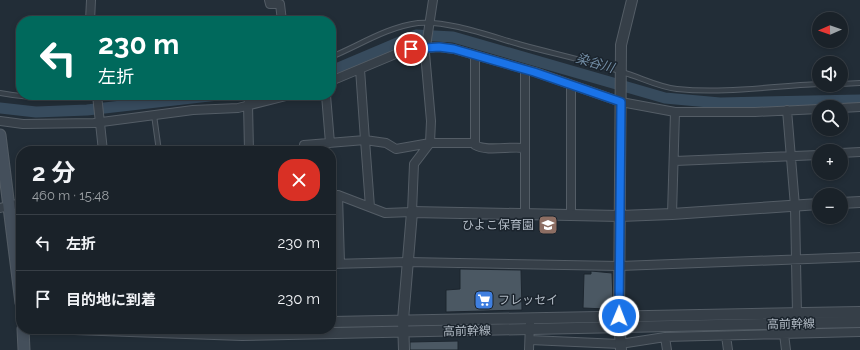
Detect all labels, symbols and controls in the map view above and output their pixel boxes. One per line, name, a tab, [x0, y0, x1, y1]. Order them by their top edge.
north arrow	[812, 12, 848, 48]
map controls	[812, 12, 848, 224]
text: 230 m	[98, 28, 179, 61]
icon: left	[32, 32, 84, 84]
pin	[394, 32, 428, 66]
icon: arrive	[400, 38, 422, 60]
water label: 染谷川	[574, 50, 618, 76]
button: sound	[812, 56, 848, 92]
text: 左折	[98, 66, 134, 87]
button: search	[812, 100, 848, 136]
button: +	[812, 144, 848, 180]
text: 2 分	[32, 158, 75, 187]
button: close	[278, 159, 320, 201]
text: 460 m · 15:48	[32, 188, 109, 203]
button: −	[812, 188, 848, 224]
school or university icon: ひよこ保育園	[537, 214, 559, 236]
place label: ひよこ保育園	[462, 218, 534, 232]
icon: left	[32, 232, 54, 254]
text: 230 m	[277, 234, 320, 252]
text: 左折	[66, 235, 96, 253]
icon: arrive	[32, 288, 54, 310]
supermarket icon: フレッセイ	[473, 289, 495, 311]
text: 230 m	[277, 290, 320, 308]
text: 目的地に到着	[66, 291, 156, 309]
place label: フレッセイ	[498, 293, 558, 307]
position arrow	[598, 295, 640, 337]
street label: 高前幹線	[767, 317, 815, 331]
street label: 高前幹線	[443, 324, 491, 338]

